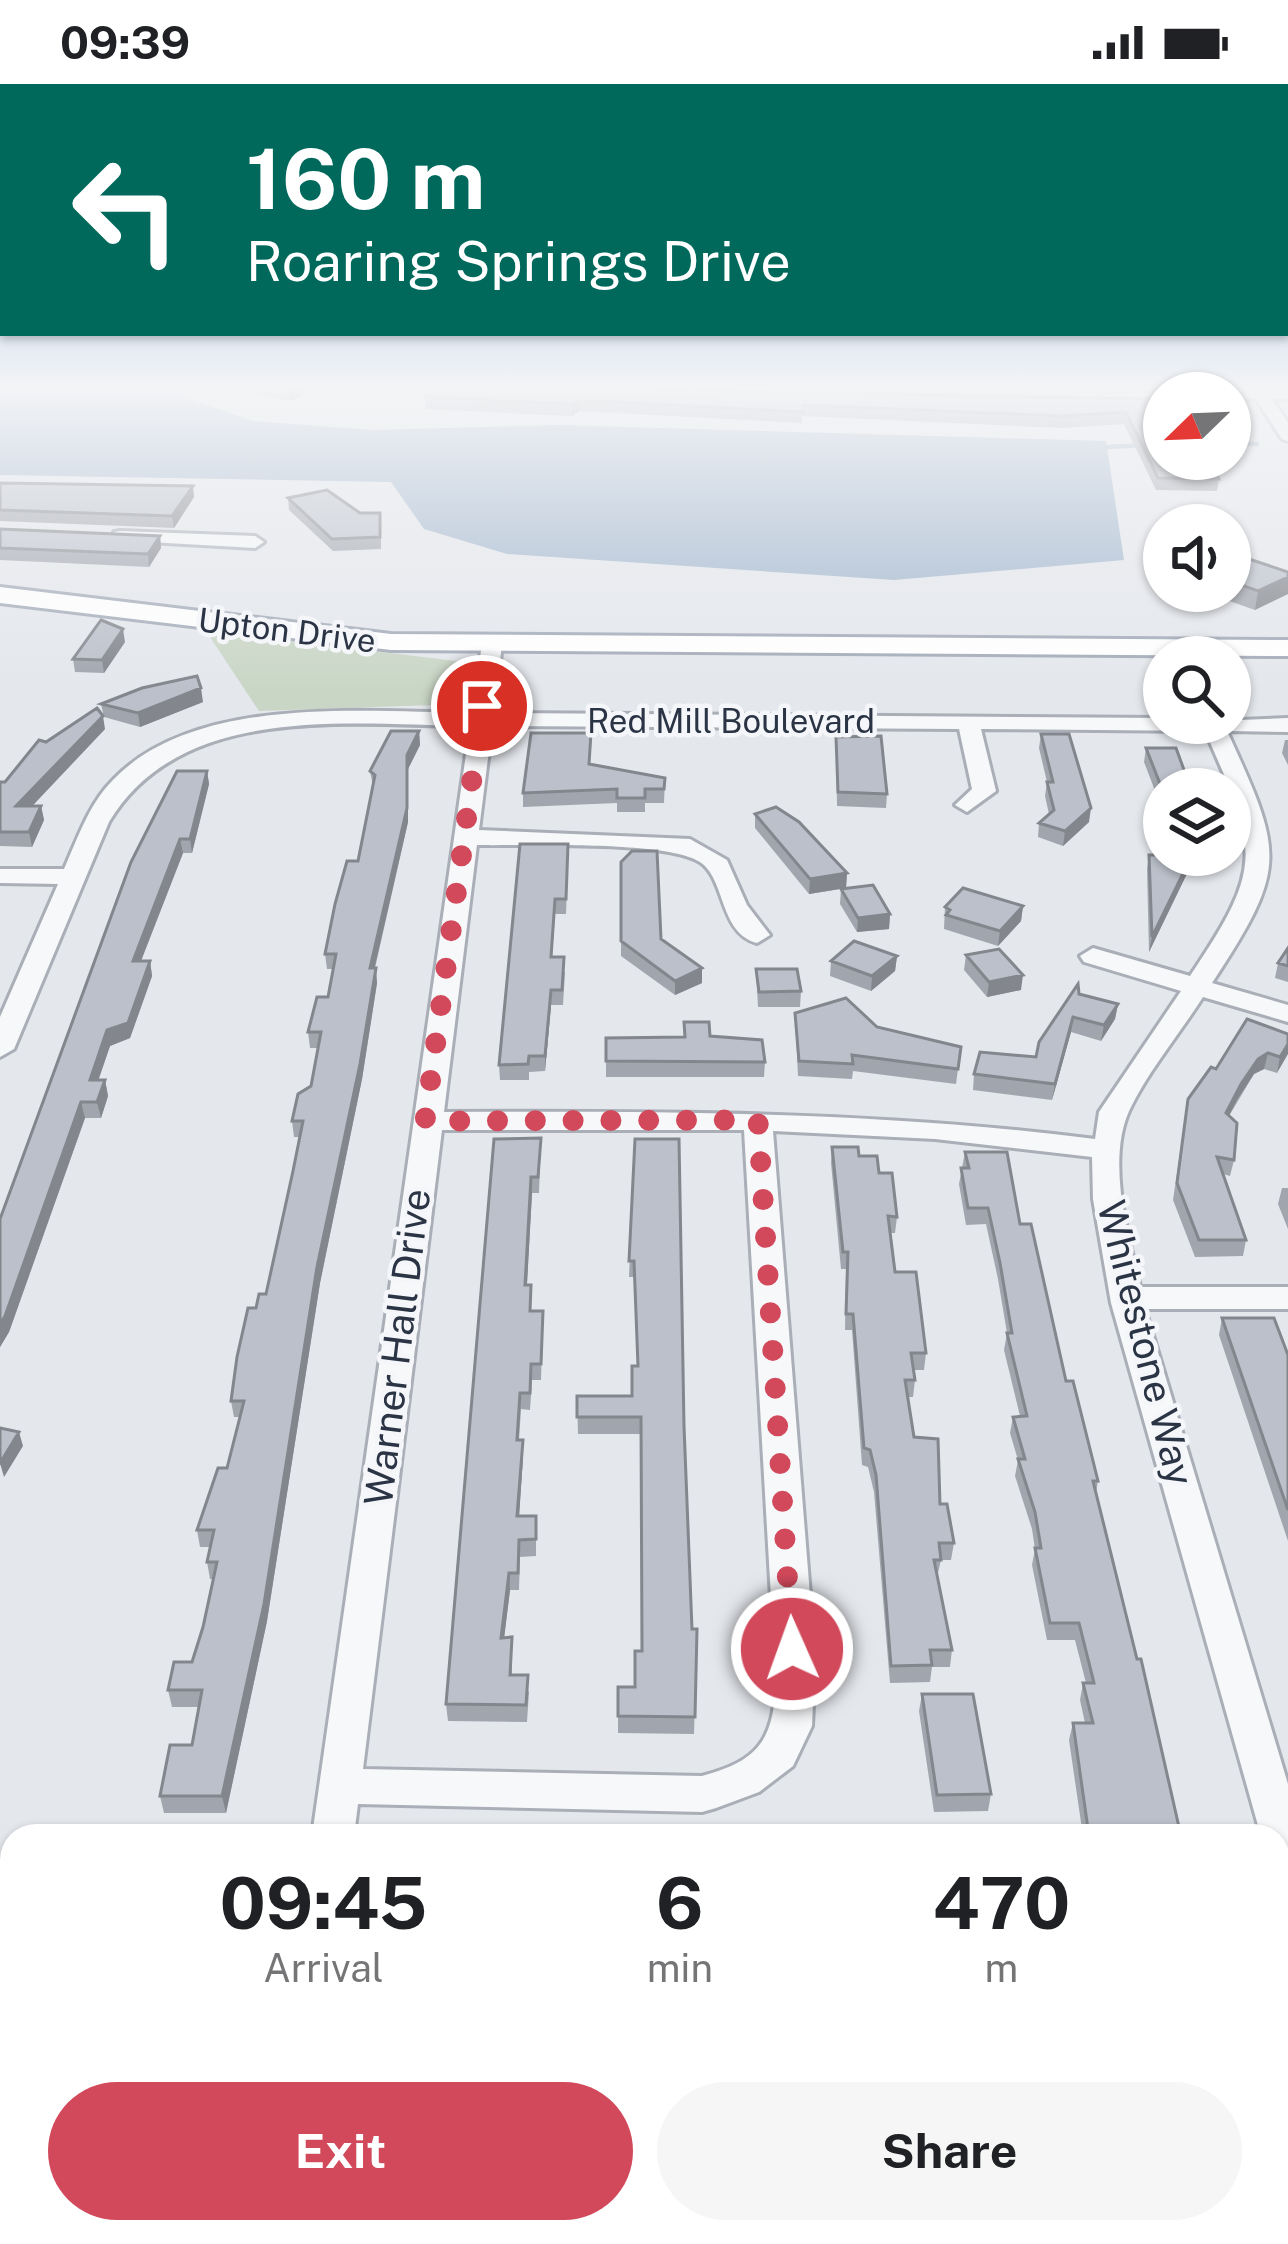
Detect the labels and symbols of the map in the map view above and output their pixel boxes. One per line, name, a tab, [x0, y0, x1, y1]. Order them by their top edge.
north arrow	[1143, 372, 1251, 480]
street label: Upton Drive	[196, 600, 378, 660]
pin	[431, 655, 533, 757]
street label: Red Mill Boulevard	[587, 702, 875, 740]
street label: Warner Hall Drive	[355, 1186, 439, 1508]
street label: Whitestone Way	[1088, 1196, 1204, 1490]
position arrow	[729, 1586, 855, 1712]

